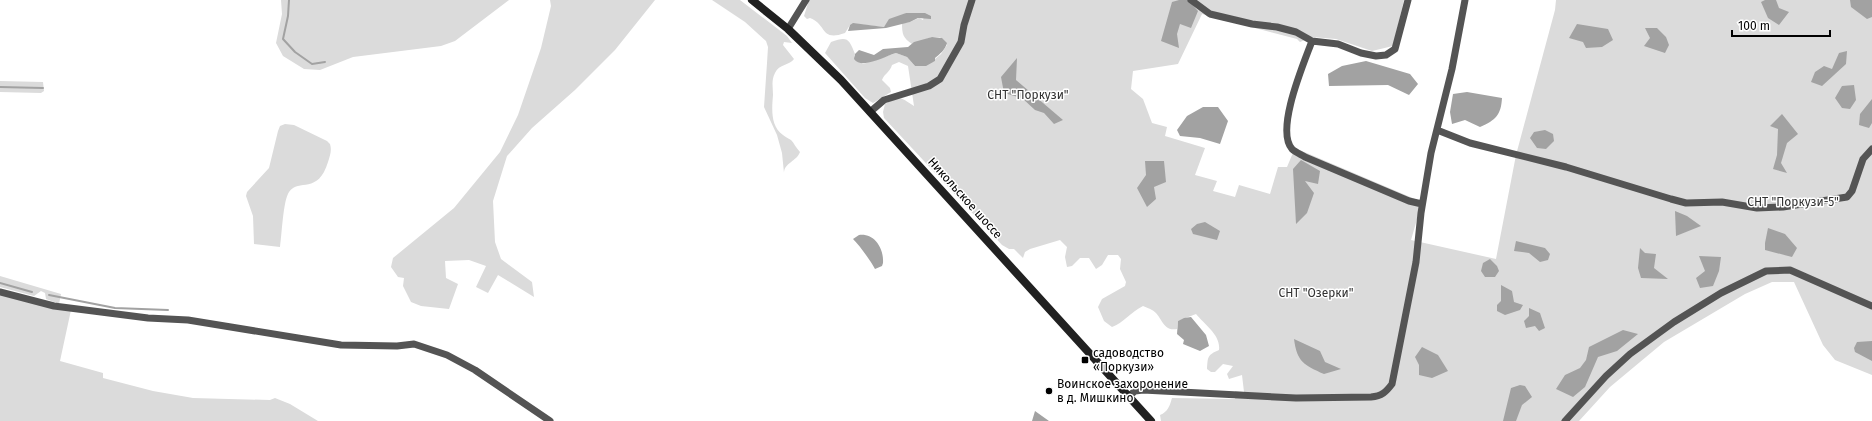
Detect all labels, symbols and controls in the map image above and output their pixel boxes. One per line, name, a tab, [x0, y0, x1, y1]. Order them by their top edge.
scale bar	[1732, 12, 1830, 38]
text: 100 m	[1738, 19, 1770, 33]
park label: СНТ "Поркузи"	[987, 88, 1069, 102]
street label: Никольское шоссе	[925, 155, 1005, 241]
park label: СНТ "Поркузи-5"	[1747, 195, 1839, 209]
park label: СНТ "Озерки"	[1278, 286, 1354, 300]
place label: садоводство «Поркузи»	[1093, 346, 1164, 374]
marker: садоводство «Поркузи»	[1080, 355, 1090, 365]
place label: Воинское захоронение в д. Мишкино	[1057, 377, 1188, 405]
marker: Воинское захоронение в д. Мишкино	[1044, 386, 1054, 396]

